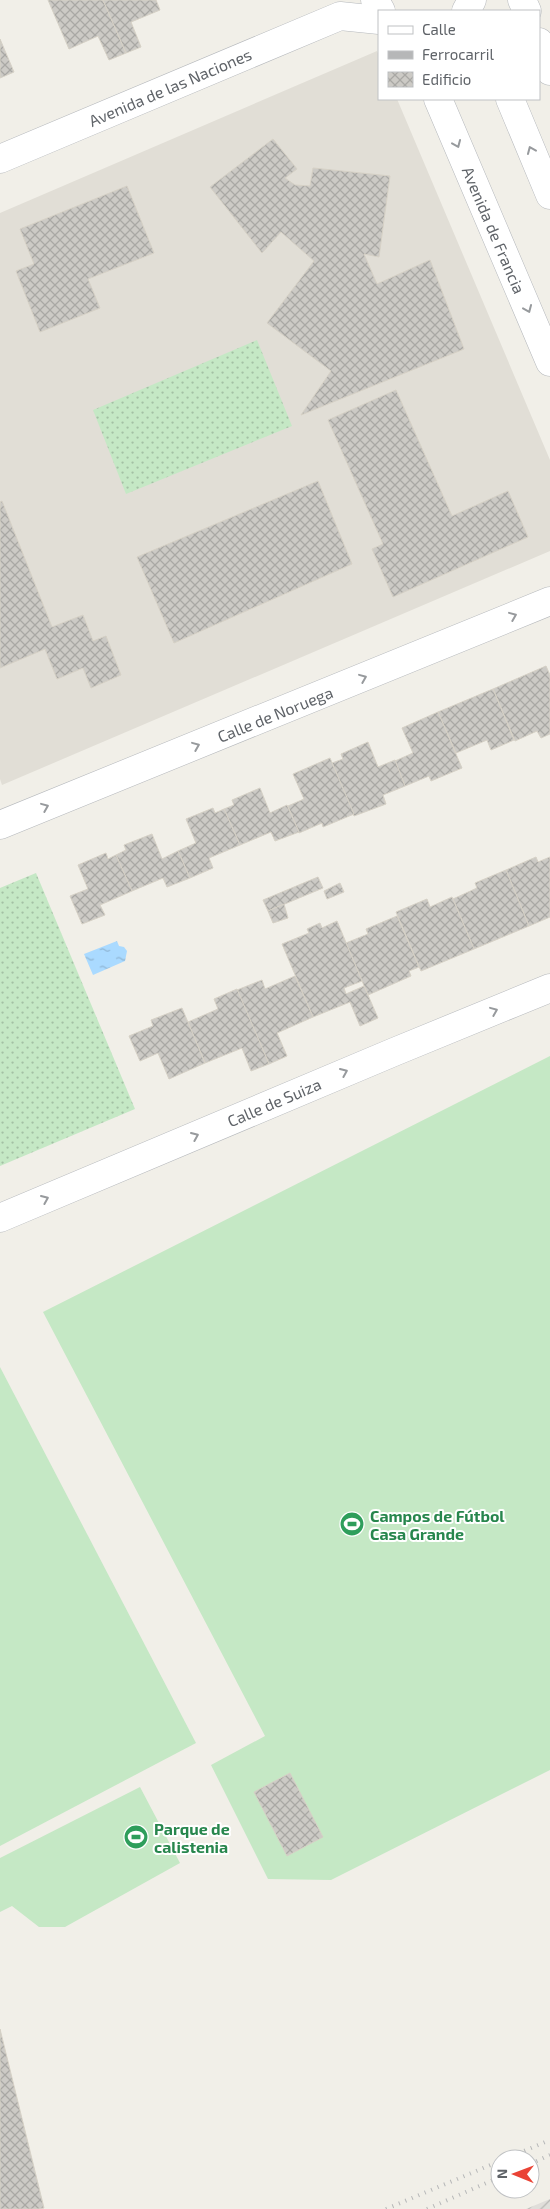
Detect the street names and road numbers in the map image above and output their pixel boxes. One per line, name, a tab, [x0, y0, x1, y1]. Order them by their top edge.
street label: Avenida de las Naciones	[86, 44, 254, 130]
street label: Avenida de Francia	[459, 164, 529, 296]
street label: Calle de Noruega	[214, 682, 336, 746]
street label: Calle de Suiza	[224, 1074, 324, 1130]

